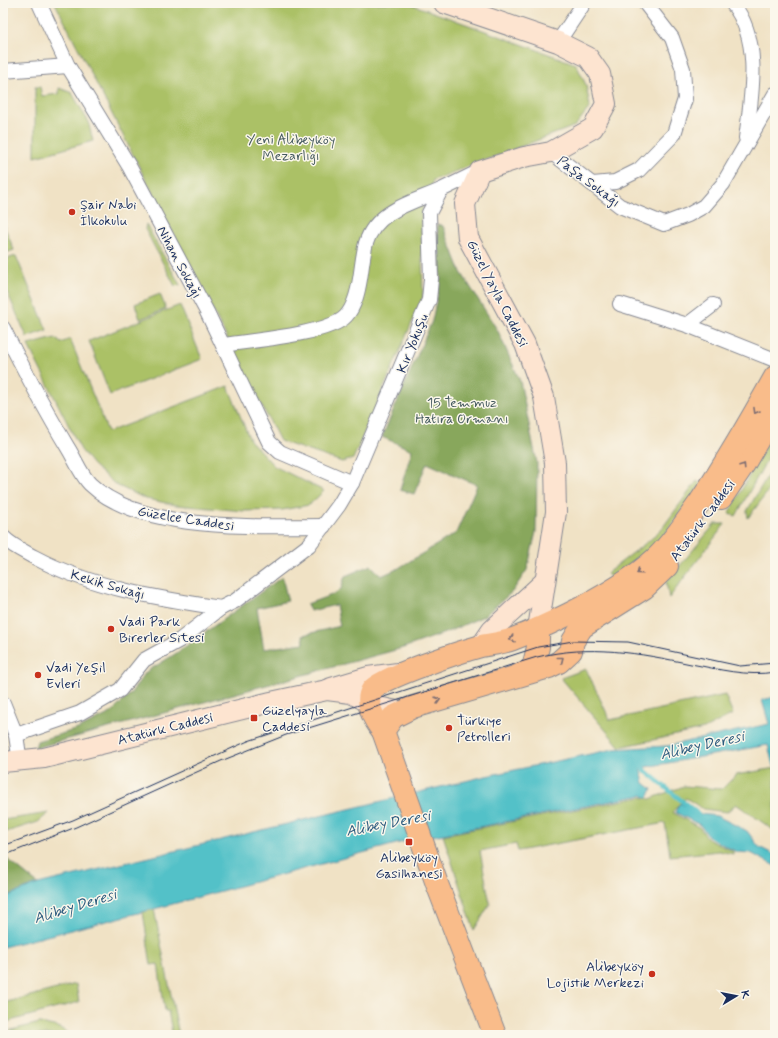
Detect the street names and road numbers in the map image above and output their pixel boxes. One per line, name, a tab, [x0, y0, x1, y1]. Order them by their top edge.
street label: Paşa Sokağı	[553, 152, 624, 211]
street label: Nihan Sokağı	[153, 223, 206, 302]
street label: Güzel Yayla Caddesi	[462, 237, 532, 350]
street label: Kır Yokuşu	[393, 311, 433, 376]
street label: Atatürk Caddesi	[666, 476, 739, 565]
street label: Güzelce Caddesi	[136, 502, 236, 536]
street label: Kekik Sokağı	[68, 566, 147, 604]
street label: Atatürk Caddesi	[116, 708, 215, 750]

